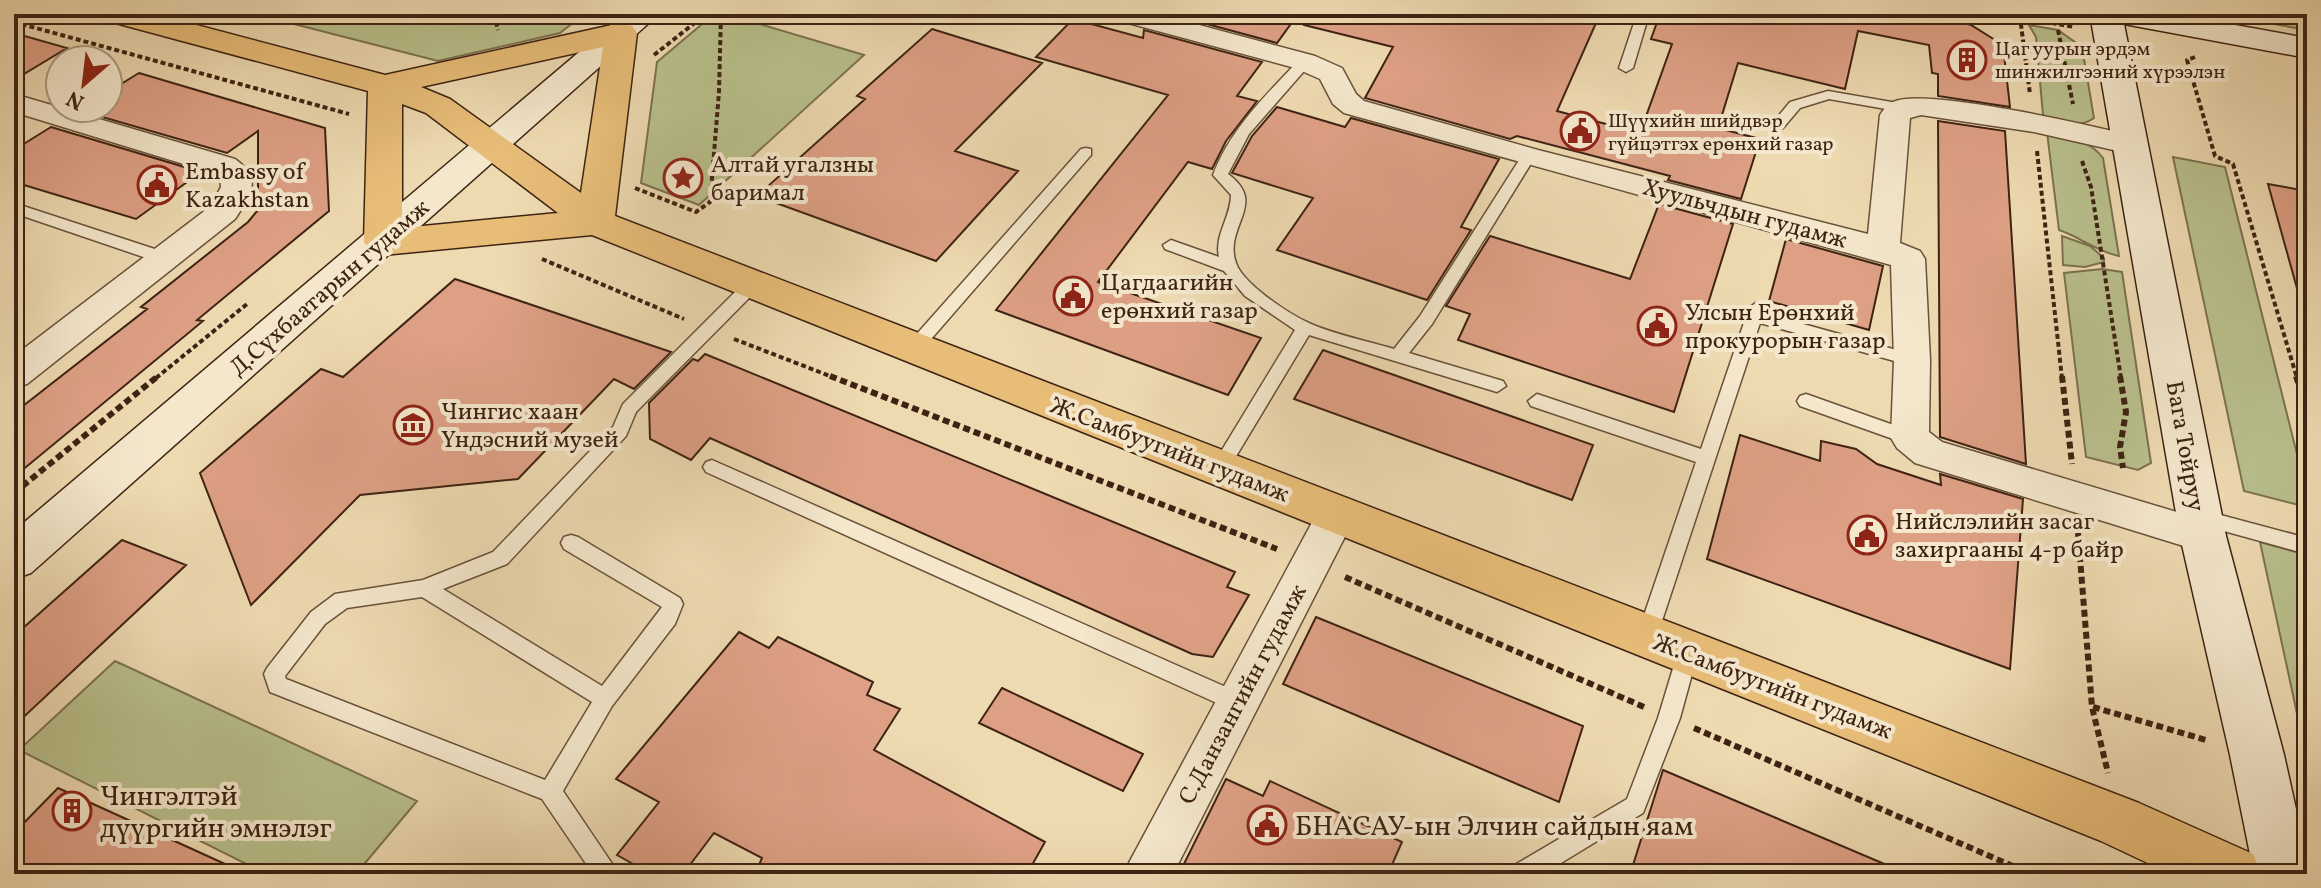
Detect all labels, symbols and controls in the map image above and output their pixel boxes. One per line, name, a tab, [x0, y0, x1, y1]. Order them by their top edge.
place label: Цаг уурын эрдэм шинжилгээний хүрээлэн	[1995, 36, 2225, 87]
building icon: Цаг уурын эрдэм шинжилгээний хүрээлэн	[1946, 39, 1988, 81]
north arrow	[44, 44, 124, 124]
text: N	[61, 82, 90, 117]
place label: Шүүхийн шийдвэр гүйцэтгэх ерөнхий газар	[1608, 108, 1834, 159]
public building icon: Шүүхийн шийдвэр гүйцэтгэх ерөнхий газар	[1559, 110, 1601, 152]
place label: Алтай угалзны баримал	[711, 149, 874, 211]
place label: Embassy of Kazakhstan	[185, 156, 310, 218]
place icon: Алтай угалзны баримал	[662, 157, 704, 199]
public building icon: Embassy of Kazakhstan	[136, 164, 178, 206]
street label: Хуульчдын гудамж	[1638, 171, 1851, 259]
street label: Д.Сүхбаатарын гудамж	[223, 192, 438, 385]
place label: Цагдаагийн ерөнхий газар	[1101, 267, 1258, 329]
public building icon: Цагдаагийн ерөнхий газар	[1052, 275, 1094, 317]
place label: Улсын Ерөнхий прокурорын газар	[1685, 297, 1886, 359]
public building icon: Улсын Ерөнхий прокурорын газар	[1636, 305, 1678, 347]
street label: Бага Тойруу	[2156, 378, 2212, 515]
street label: Ж.Самбуугийн гудамж	[1045, 389, 1294, 512]
place label: Чингис хаан Үндэсний музей	[441, 396, 619, 458]
museum icon: Чингис хаан Үндэсний музей	[392, 404, 434, 446]
place label: Нийслэлийн засаг захиргааны 4-р байр	[1895, 506, 2124, 568]
public building icon: Нийслэлийн засаг захиргааны 4-р байр	[1846, 514, 1888, 556]
street label: С.Данзангийн гудамж	[1171, 579, 1316, 811]
street label: Ж.Самбуугийн гудамж	[1648, 626, 1897, 749]
place label: Чингэлтэй дүүргийн эмнэлэг	[100, 778, 332, 849]
building icon: Чингэлтэй дүүргийн эмнэлэг	[51, 790, 93, 832]
public building icon: БНАСАУ-ын Элчин сайдын яам	[1246, 804, 1288, 846]
place label: БНАСАУ-ын Элчин сайдын яам	[1295, 808, 1693, 847]

